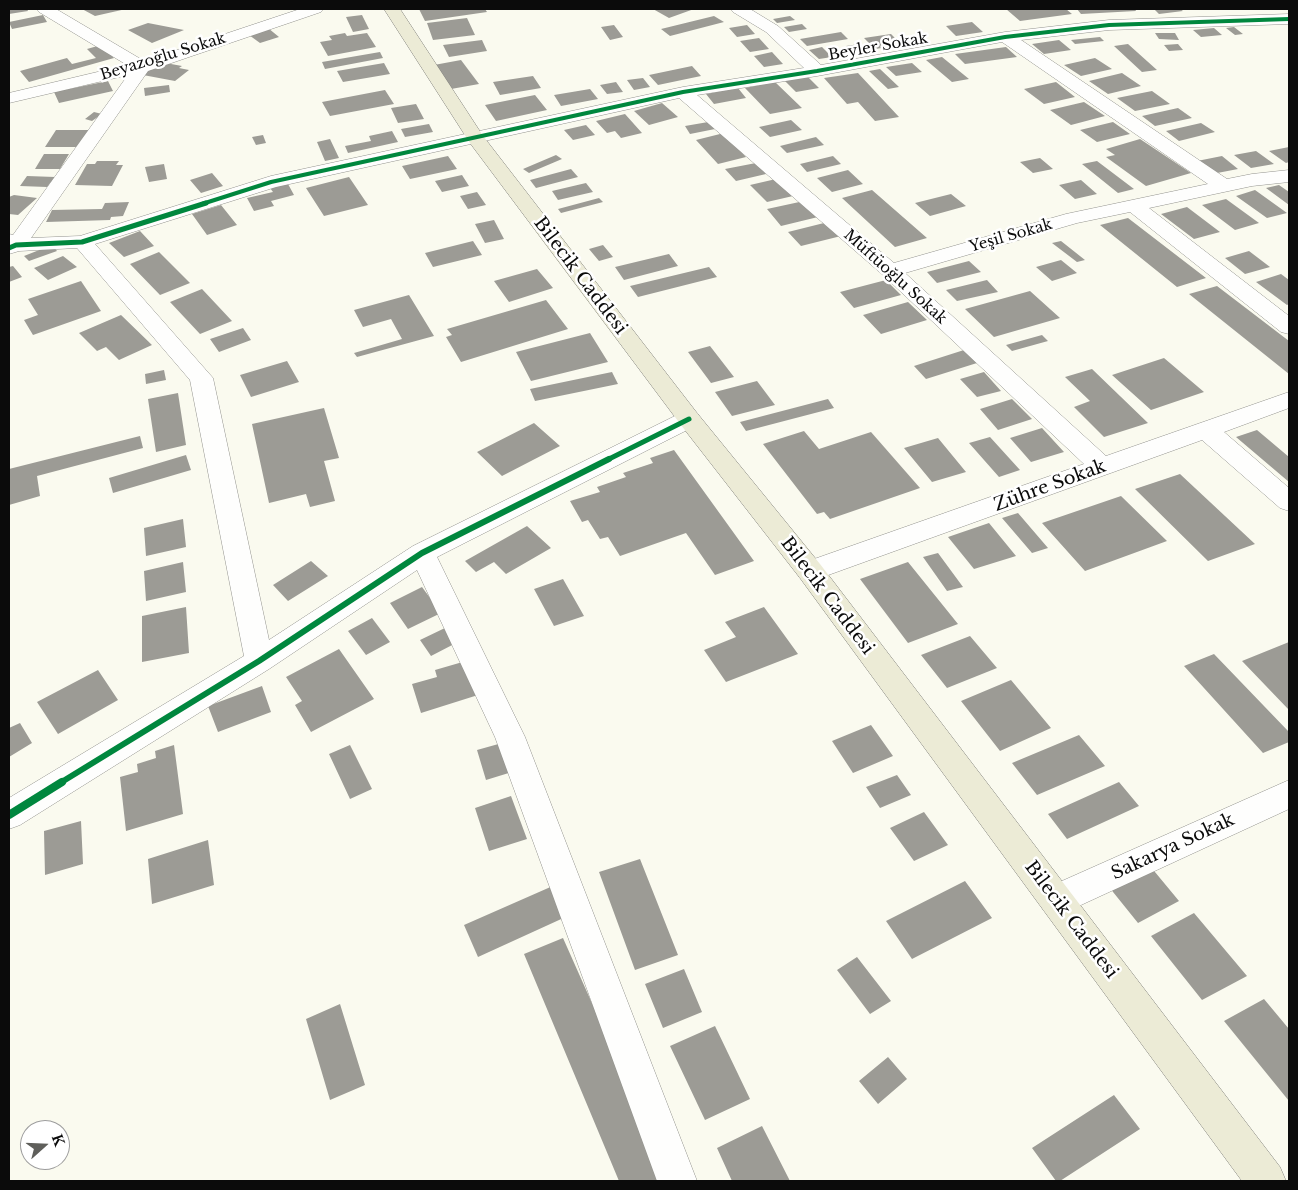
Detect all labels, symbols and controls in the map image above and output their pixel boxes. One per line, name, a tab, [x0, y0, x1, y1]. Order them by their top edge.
street label: Beyazoğlu Sokak	[98, 29, 228, 85]
street label: Beyler Sokak	[827, 29, 929, 65]
street label: Bilecik Caddesi	[529, 213, 631, 339]
street label: Yeşil Sokak	[967, 216, 1055, 256]
street label: Müftüoğlu Sokak	[840, 226, 950, 328]
street label: Zühre Sokak	[991, 456, 1109, 516]
street label: Bilecik Caddesi	[776, 533, 878, 659]
street label: Sakarya Sokak	[1108, 809, 1238, 885]
street label: Bilecik Caddesi	[1020, 857, 1122, 983]
north arrow	[20, 1120, 70, 1170]
text: K	[48, 1132, 69, 1149]

